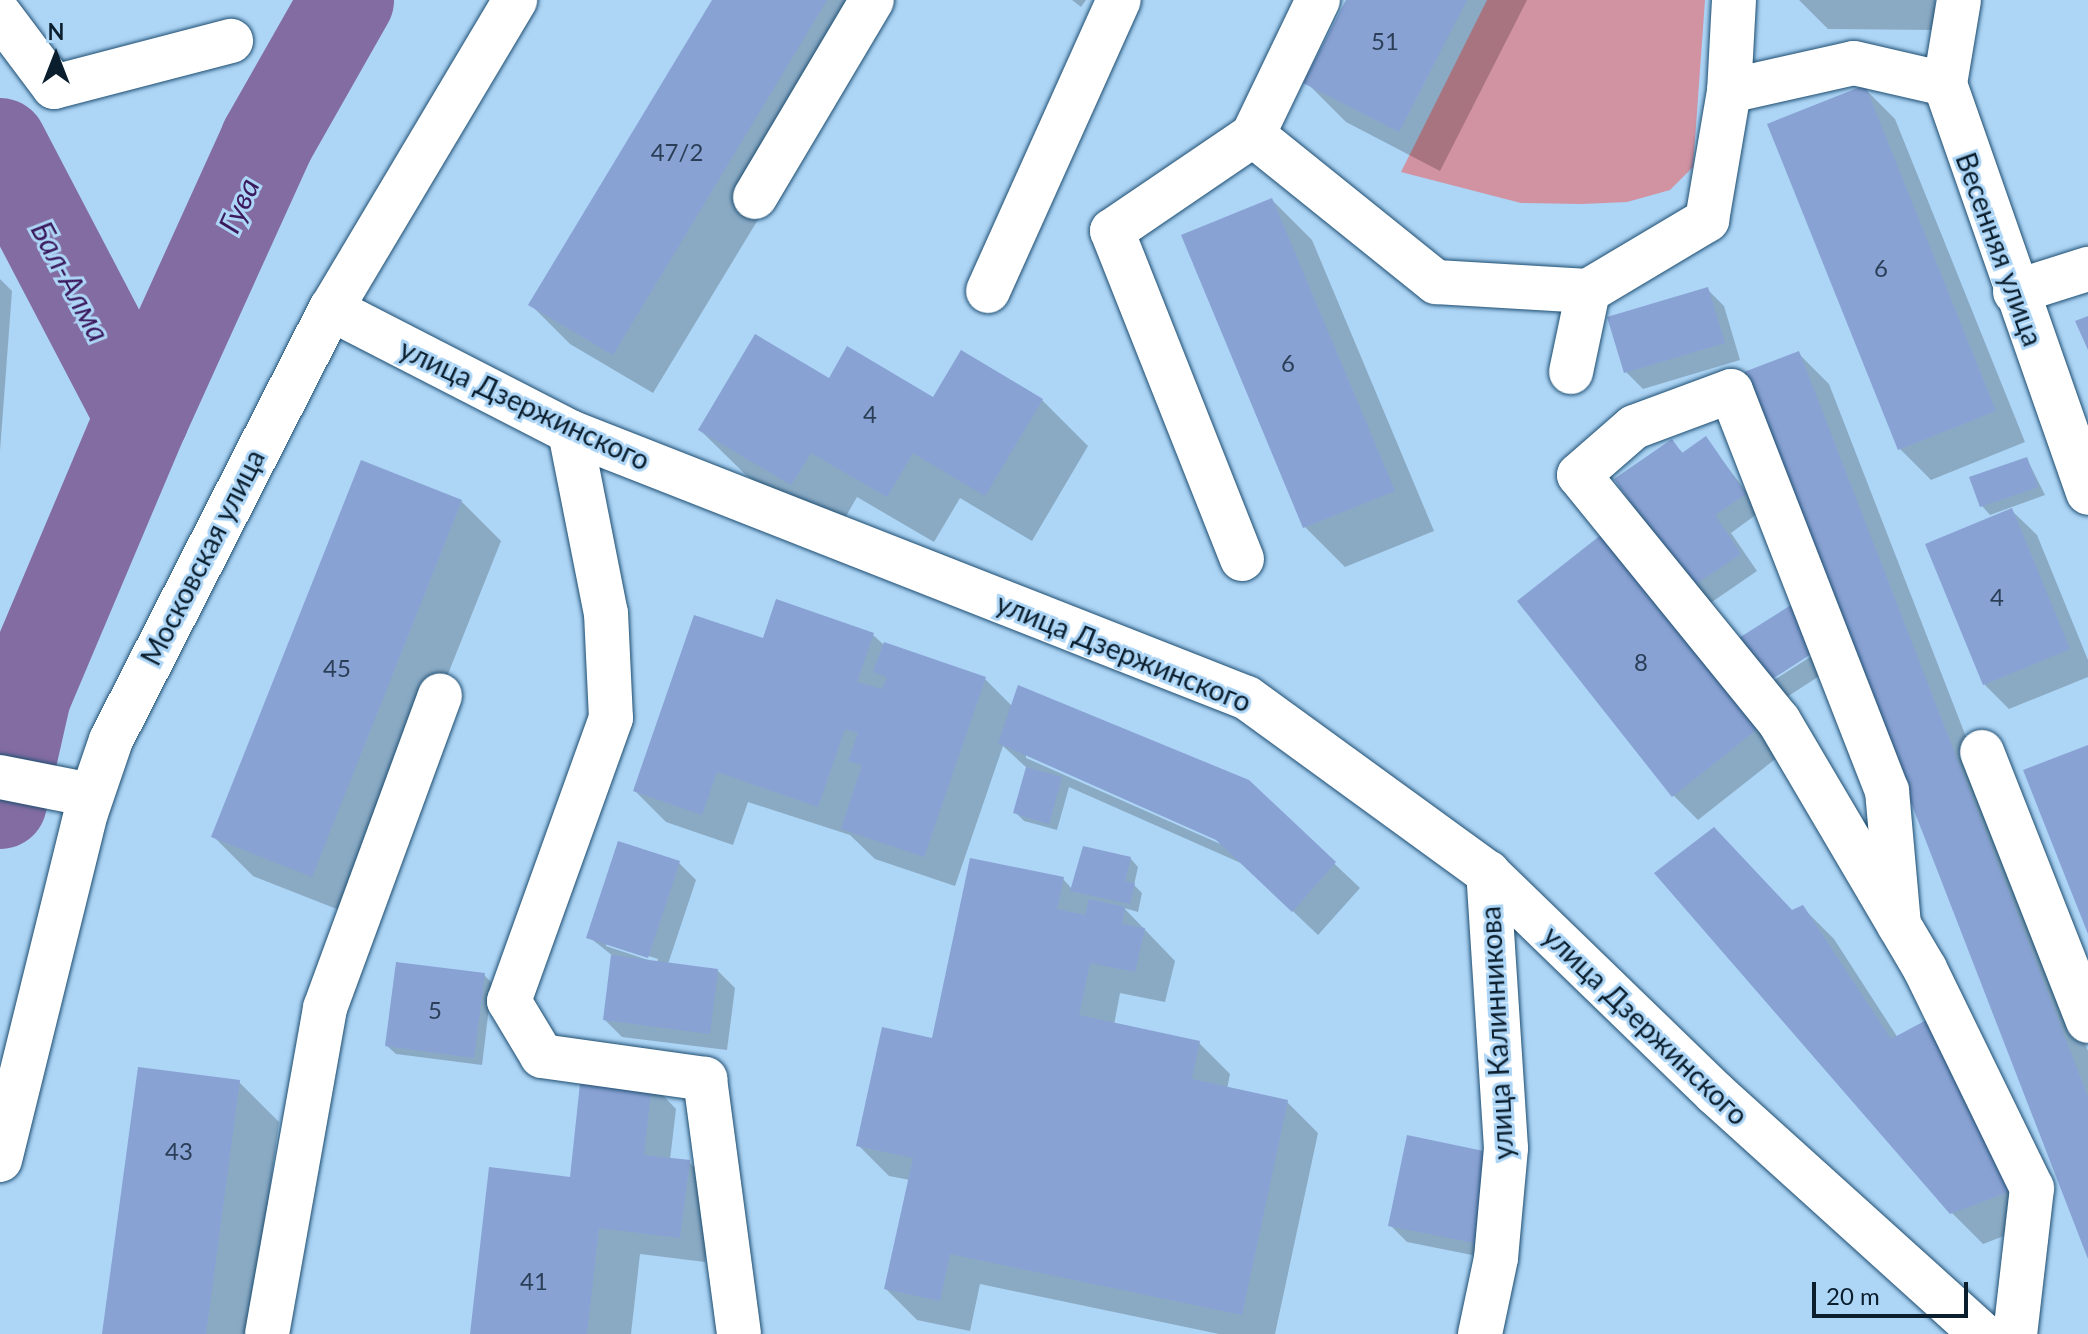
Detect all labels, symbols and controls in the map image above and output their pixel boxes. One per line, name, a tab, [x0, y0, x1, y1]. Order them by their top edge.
north arrow	[16, 16, 96, 96]
text: N	[48, 18, 64, 45]
house number: 51	[1371, 27, 1399, 55]
house number: 47/2	[651, 138, 703, 166]
street label: Весенняя улица	[1949, 148, 2051, 350]
water label: Гува	[210, 172, 266, 238]
water label: Бал-Алма	[24, 215, 118, 347]
house number: 6	[1874, 254, 1888, 282]
street label: улица Дзержинского	[395, 331, 655, 477]
house number: 6	[1281, 349, 1295, 377]
house number: 4	[863, 400, 877, 428]
street label: Московская улица	[133, 443, 271, 671]
house number: 4	[1990, 583, 2004, 611]
street label: улица Дзержинского	[992, 585, 1256, 719]
house number: 8	[1634, 648, 1648, 676]
house number: 45	[323, 654, 351, 682]
street label: улица Калинникова	[1473, 905, 1519, 1161]
street label: улица Дзержинского	[1537, 918, 1755, 1132]
house number: 5	[428, 996, 442, 1024]
house number: 43	[165, 1137, 193, 1165]
scale bar	[1816, 1266, 1972, 1316]
house number: 41	[520, 1267, 548, 1295]
text: 20 m	[1826, 1281, 1880, 1310]

